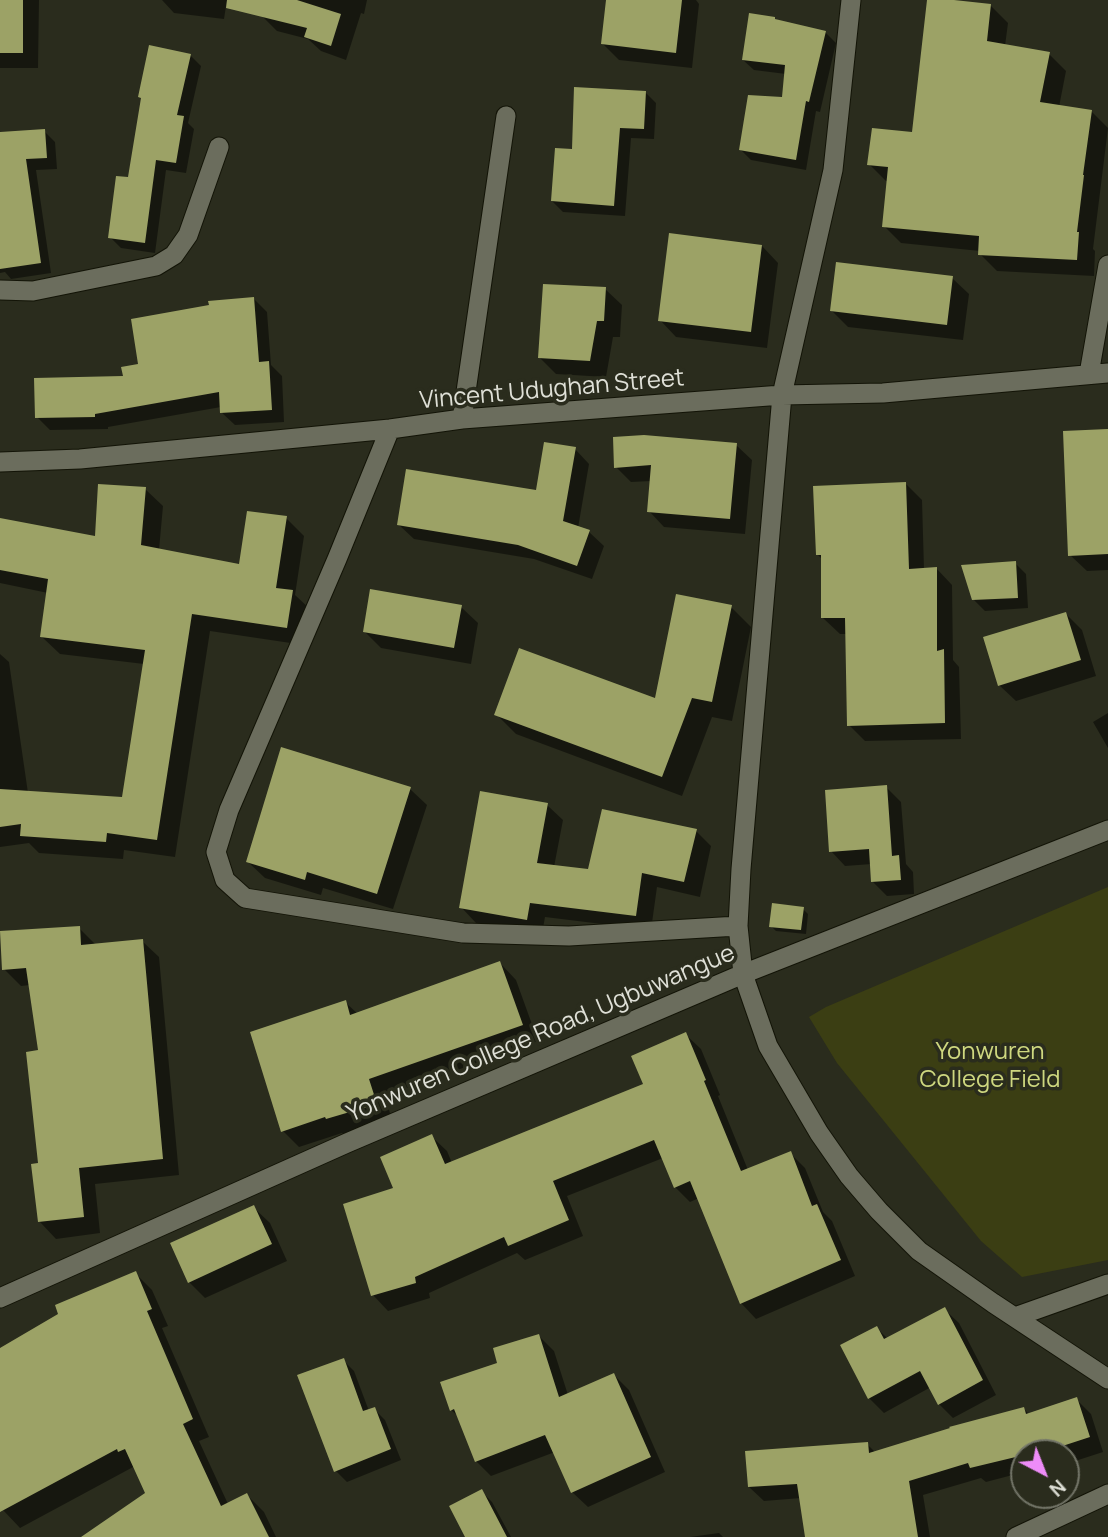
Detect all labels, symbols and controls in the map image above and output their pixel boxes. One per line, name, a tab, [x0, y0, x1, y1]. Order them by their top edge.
street label: Vincent Udughan Street	[418, 364, 686, 416]
street label: Yonwuren College Road, Ugbuwangue	[343, 939, 739, 1129]
park label: Yonwuren College Field	[919, 1038, 1061, 1094]
north arrow	[1010, 1439, 1080, 1509]
text: N	[1044, 1474, 1071, 1502]

